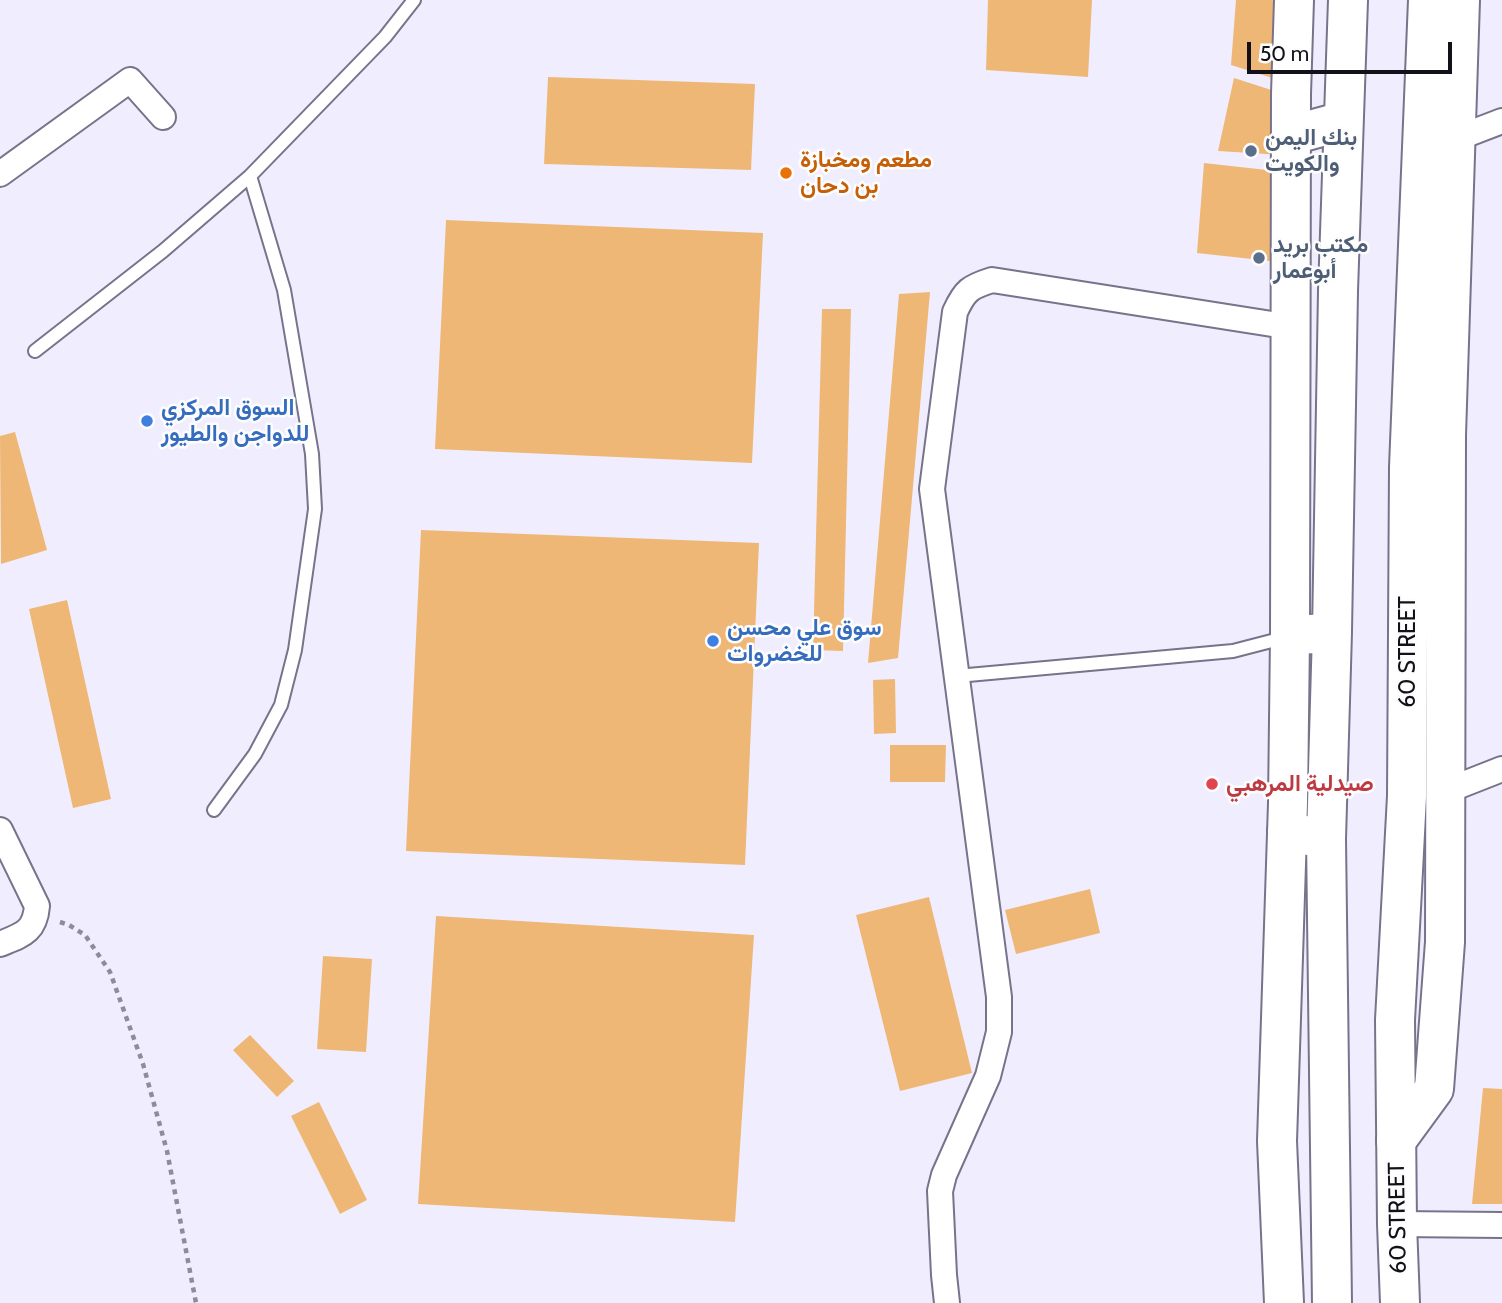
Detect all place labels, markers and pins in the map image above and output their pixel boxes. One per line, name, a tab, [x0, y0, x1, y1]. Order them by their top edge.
place label: بنك اليمن والكويت	[1265, 124, 1357, 178]
marker: بنك اليمن والكويت	[1243, 143, 1259, 159]
place label: مطعم ومخبازة بن دحان	[800, 146, 932, 200]
marker: مطعم ومخبازة بن دحان	[778, 165, 794, 181]
place label: مكتب بريد أبوعمار	[1273, 231, 1368, 285]
marker: مكتب بريد أبوعمار	[1251, 250, 1267, 266]
place label: السوق المركزي للدواجن والطيور	[161, 394, 309, 448]
marker: السوق المركزي للدواجن والطيور	[139, 413, 155, 429]
place label: سوق علي محسن للخضروات	[727, 614, 882, 668]
marker: سوق علي محسن للخضروات	[705, 633, 721, 649]
place label: صيدلية المرهبي	[1226, 770, 1374, 798]
marker: صيدلية المرهبي	[1204, 776, 1220, 792]

